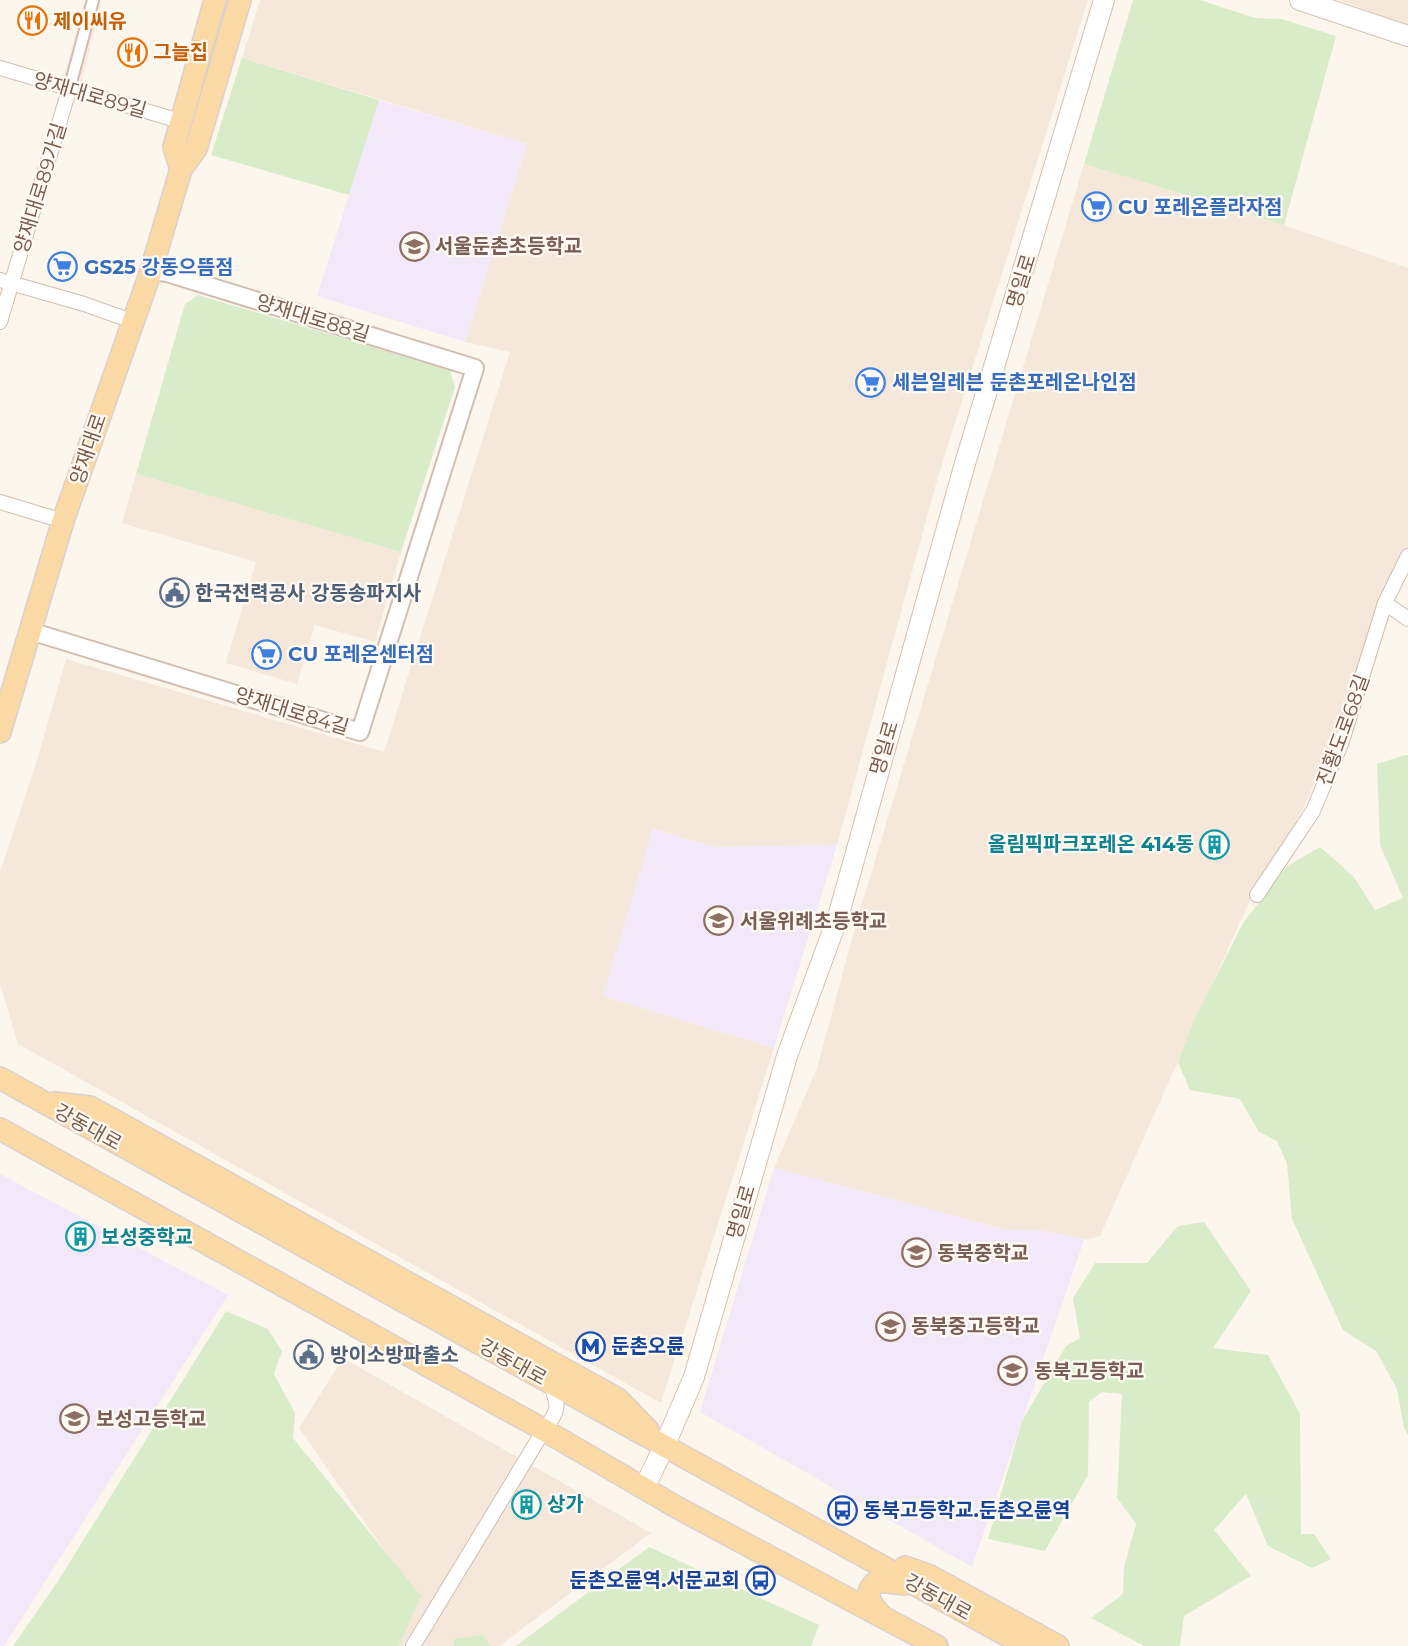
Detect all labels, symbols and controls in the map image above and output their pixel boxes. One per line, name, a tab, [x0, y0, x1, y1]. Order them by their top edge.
restaurant icon: 제이씨유	[16, 5, 48, 37]
place label: 제이씨유	[53, 9, 127, 33]
restaurant icon: 그늘집	[116, 36, 148, 68]
place label: 그늘집	[153, 40, 208, 64]
street label: 양재대로89길	[30, 67, 150, 123]
street label: 양재대로89가길	[9, 120, 71, 256]
supermarket icon: CU 포레온플라자점	[1081, 191, 1113, 223]
place label: CU 포레온플라자점	[1118, 195, 1283, 219]
school or university icon: 서울둔촌초등학교	[398, 230, 430, 262]
place label: 서울둔촌초등학교	[435, 234, 582, 258]
supermarket icon: GS25 강동으뜸점	[47, 251, 79, 283]
street label: 명일로	[1001, 251, 1041, 311]
place label: GS25 강동으뜸점	[84, 255, 234, 279]
street label: 양재대로88길	[253, 289, 373, 347]
supermarket icon: 세븐일레븐 둔촌포레온나인점	[855, 366, 887, 398]
place label: 세븐일레븐 둔촌포레온나인점	[892, 370, 1137, 394]
street label: 양재대로	[65, 410, 111, 488]
public building icon: 한국전력공사 강동송파지사	[158, 577, 190, 609]
place label: 한국전력공사 강동송파지사	[195, 581, 421, 605]
supermarket icon: CU 포레온센터점	[251, 638, 283, 670]
place label: CU 포레온센터점	[288, 642, 434, 666]
street label: 진황도로68길	[1312, 671, 1374, 789]
street label: 양재대로84길	[232, 682, 352, 740]
street label: 명일로	[865, 718, 903, 778]
building icon: 올림픽파크포레온 414동	[1199, 828, 1231, 860]
place label: 올림픽파크포레온 414동	[988, 832, 1194, 856]
school or university icon: 서울위례초등학교	[703, 905, 735, 937]
place label: 서울위례초등학교	[740, 909, 887, 933]
street label: 강동대로	[50, 1099, 126, 1155]
street label: 명일로	[722, 1182, 760, 1242]
building icon: 보성중학교	[64, 1221, 96, 1253]
place label: 보성중학교	[101, 1225, 193, 1249]
school or university icon: 동북중학교	[900, 1237, 932, 1269]
place label: 동북중학교	[937, 1241, 1029, 1265]
school or university icon: 동북중고등학교	[874, 1310, 906, 1342]
place label: 동북중고등학교	[911, 1314, 1040, 1338]
metro station icon: 둔촌오륜	[574, 1330, 606, 1362]
street label: 강동대로	[475, 1334, 551, 1390]
place label: 둔촌오륜	[611, 1334, 685, 1358]
public building icon: 방이소방파출소	[293, 1339, 325, 1371]
place label: 방이소방파출소	[330, 1343, 459, 1367]
school or university icon: 동북고등학교	[997, 1355, 1029, 1387]
place label: 동북고등학교	[1034, 1359, 1144, 1383]
school or university icon: 보성고등학교	[59, 1403, 91, 1435]
place label: 보성고등학교	[96, 1407, 206, 1431]
building icon: 상가	[510, 1488, 542, 1520]
place label: 상가	[547, 1492, 584, 1516]
bus stop icon: 동북고등학교.둔촌오륜역	[826, 1494, 858, 1526]
place label: 동북고등학교.둔촌오륜역	[863, 1498, 1071, 1522]
bus stop icon: 둔촌오륜역.서문교회	[745, 1564, 777, 1596]
place label: 둔촌오륜역.서문교회	[569, 1568, 740, 1592]
street label: 강동대로	[900, 1569, 976, 1625]

